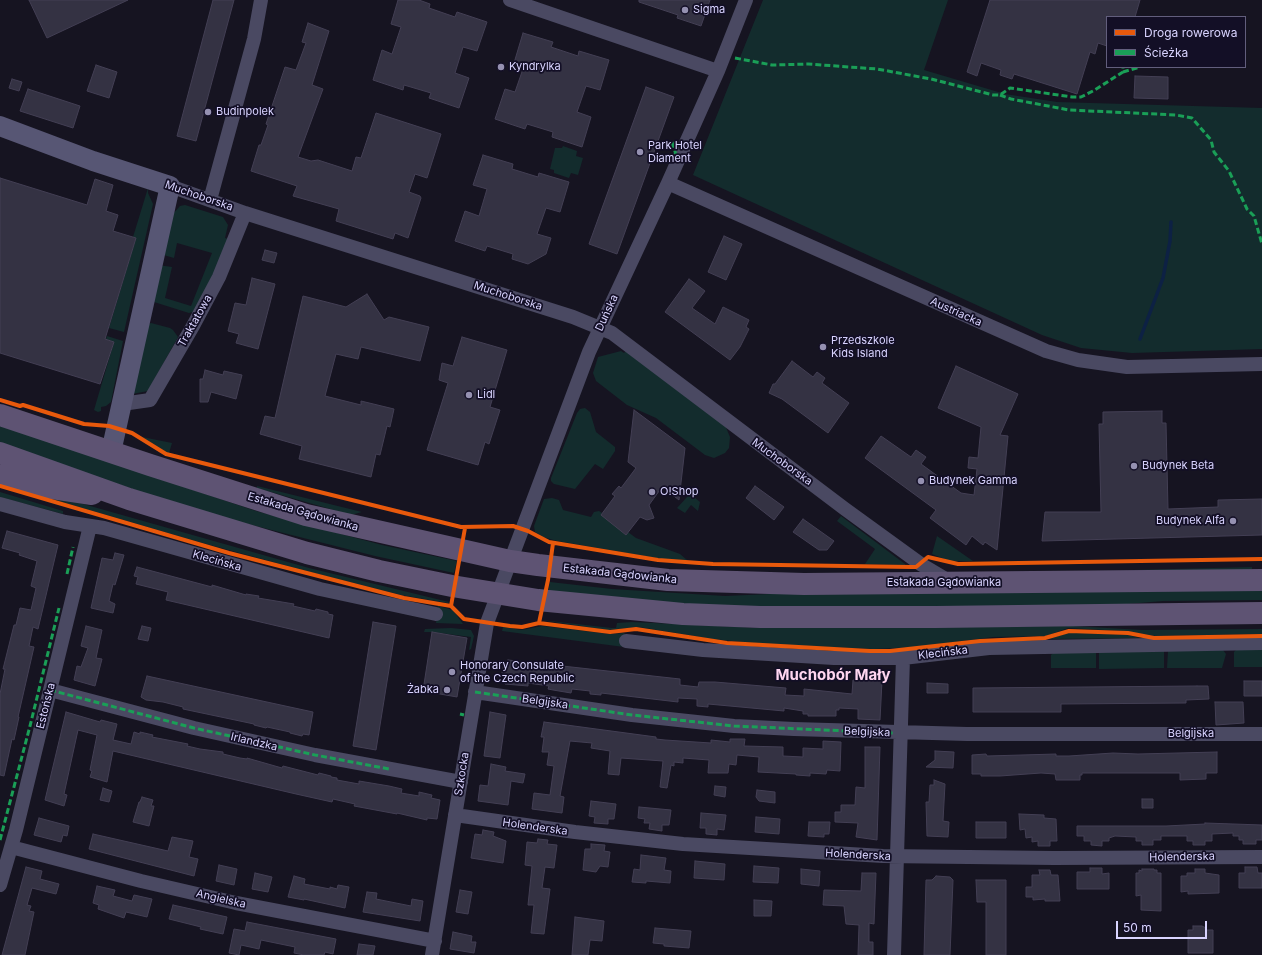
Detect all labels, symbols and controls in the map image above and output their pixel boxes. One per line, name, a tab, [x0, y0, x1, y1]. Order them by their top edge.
place label: Sigma	[693, 3, 725, 17]
marker: Sigma	[680, 5, 690, 15]
legend	[1106, 16, 1246, 68]
text: Droga rowerowa	[1144, 25, 1237, 40]
text: Ścieżka	[1144, 45, 1188, 60]
place label: Kyndrylka	[509, 60, 561, 74]
marker: Kyndrylka	[496, 62, 506, 72]
place label: Budinpolek	[216, 105, 274, 119]
marker: Budinpolek	[203, 107, 213, 117]
place label: Park Hotel Diament	[648, 139, 702, 165]
marker: Park Hotel Diament	[635, 147, 645, 157]
street label: Muchoborska	[163, 178, 235, 214]
street label: Muchoborska	[472, 279, 544, 313]
street label: Traktatowa	[175, 293, 215, 349]
street label: Duńska	[593, 293, 621, 333]
street label: Austriacka	[928, 295, 984, 329]
place label: Przedszkole Kids Island	[831, 334, 895, 360]
marker: Przedszkole Kids Island	[818, 342, 828, 352]
place label: Lidl	[477, 388, 495, 402]
marker: Lidl	[464, 390, 474, 400]
street label: Muchoborska	[749, 436, 815, 488]
place label: Budynek Beta	[1142, 459, 1214, 473]
marker: Budynek Beta	[1129, 461, 1139, 471]
place label: Budynek Gamma	[929, 474, 1018, 488]
marker: Budynek Gamma	[916, 476, 926, 486]
place label: O!Shop	[660, 485, 698, 499]
marker: O!Shop	[647, 487, 657, 497]
street label: Estakada Gądowianka	[246, 490, 360, 534]
place label: Budynek Alfa	[1156, 514, 1225, 528]
marker: Budynek Alfa	[1228, 516, 1238, 526]
street label: Klecińska	[191, 548, 243, 574]
street label: Estakada Gądowianka	[562, 561, 678, 587]
street label: Estakada Gądowianka	[887, 576, 1001, 590]
street label: Klecińska	[917, 643, 969, 663]
place label: Honorary Consulate of the Czech Republic	[460, 659, 575, 685]
district label: Muchobór Mały	[776, 666, 890, 684]
marker: Honorary Consulate of the Czech Republic	[447, 667, 457, 677]
street label: Estońska	[34, 682, 58, 730]
place label: Żabka	[407, 683, 439, 697]
marker: Żabka	[442, 685, 452, 695]
street label: Belgijska	[521, 692, 569, 712]
street label: Belgijska	[844, 725, 890, 739]
street label: Belgijska	[1168, 727, 1214, 741]
street label: Irlandzka	[229, 730, 279, 754]
street label: Szkocka	[452, 751, 472, 797]
street label: Holenderska	[502, 816, 568, 838]
street label: Holenderska	[825, 847, 891, 863]
street label: Holenderska	[1149, 850, 1215, 864]
street label: Angielska	[195, 887, 247, 911]
scale bar	[1118, 913, 1209, 939]
text: 50 m	[1123, 920, 1152, 935]

